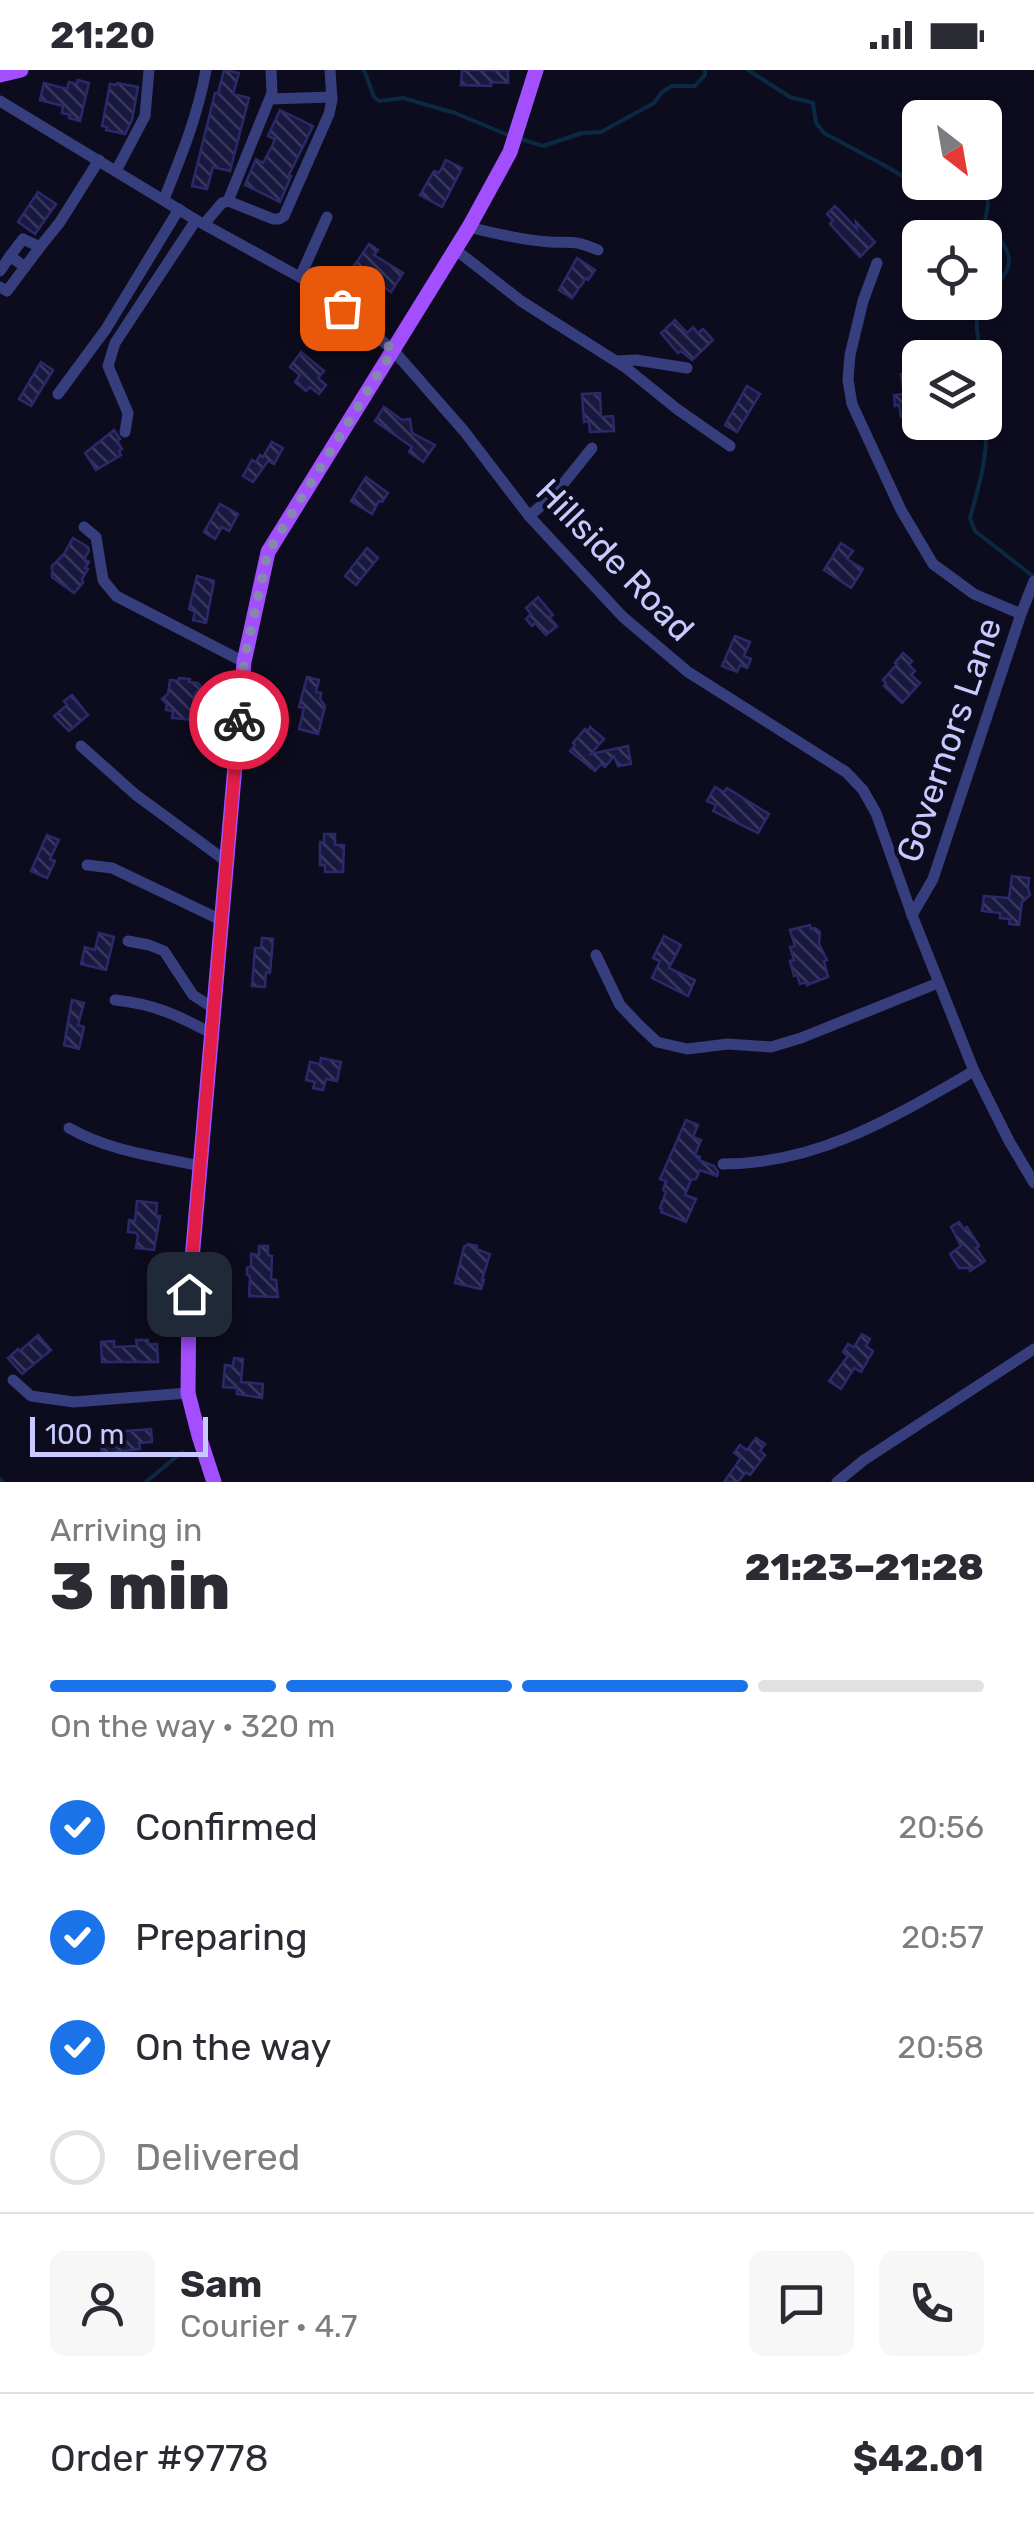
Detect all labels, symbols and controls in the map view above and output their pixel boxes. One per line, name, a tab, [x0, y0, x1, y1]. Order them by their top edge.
text: 21:20	[50, 12, 155, 58]
north arrow	[902, 100, 1002, 200]
map controls	[902, 100, 1002, 440]
button: locate	[902, 220, 1002, 320]
pin	[300, 266, 385, 351]
icon: bag	[315, 281, 370, 336]
button: layers	[902, 340, 1002, 440]
street label: Hillside Road	[527, 470, 703, 650]
street label: Governors Lane	[888, 612, 1010, 868]
courier	[189, 670, 289, 770]
icon: bike	[212, 693, 267, 748]
pin	[147, 1252, 232, 1337]
icon: home	[162, 1267, 217, 1322]
scale bar	[30, 1412, 208, 1456]
text: 100 m	[45, 1418, 124, 1451]
text: Arriving in	[50, 1511, 202, 1549]
text: 21:23–21:28	[745, 1544, 984, 1590]
text: 3 min	[50, 1548, 230, 1625]
text: On the way · 320 m	[50, 1707, 335, 1745]
icon: check	[50, 1800, 105, 1855]
text: Confirmed	[135, 1804, 318, 1850]
text: 20:56	[898, 1808, 984, 1846]
icon: check	[50, 1910, 105, 1965]
text: Preparing	[135, 1914, 308, 1960]
text: 20:57	[901, 1918, 984, 1956]
icon: check	[50, 2020, 105, 2075]
text: On the way	[135, 2024, 331, 2070]
text: 20:58	[897, 2028, 984, 2066]
text: Delivered	[135, 2134, 300, 2180]
button: person	[50, 2251, 155, 2356]
button: chat	[749, 2251, 854, 2356]
button: phone	[879, 2251, 984, 2356]
text: Sam	[180, 2261, 262, 2307]
text: Courier · 4.7	[180, 2307, 357, 2345]
text: Order #9778	[50, 2435, 269, 2481]
text: $42.01	[853, 2435, 984, 2481]

